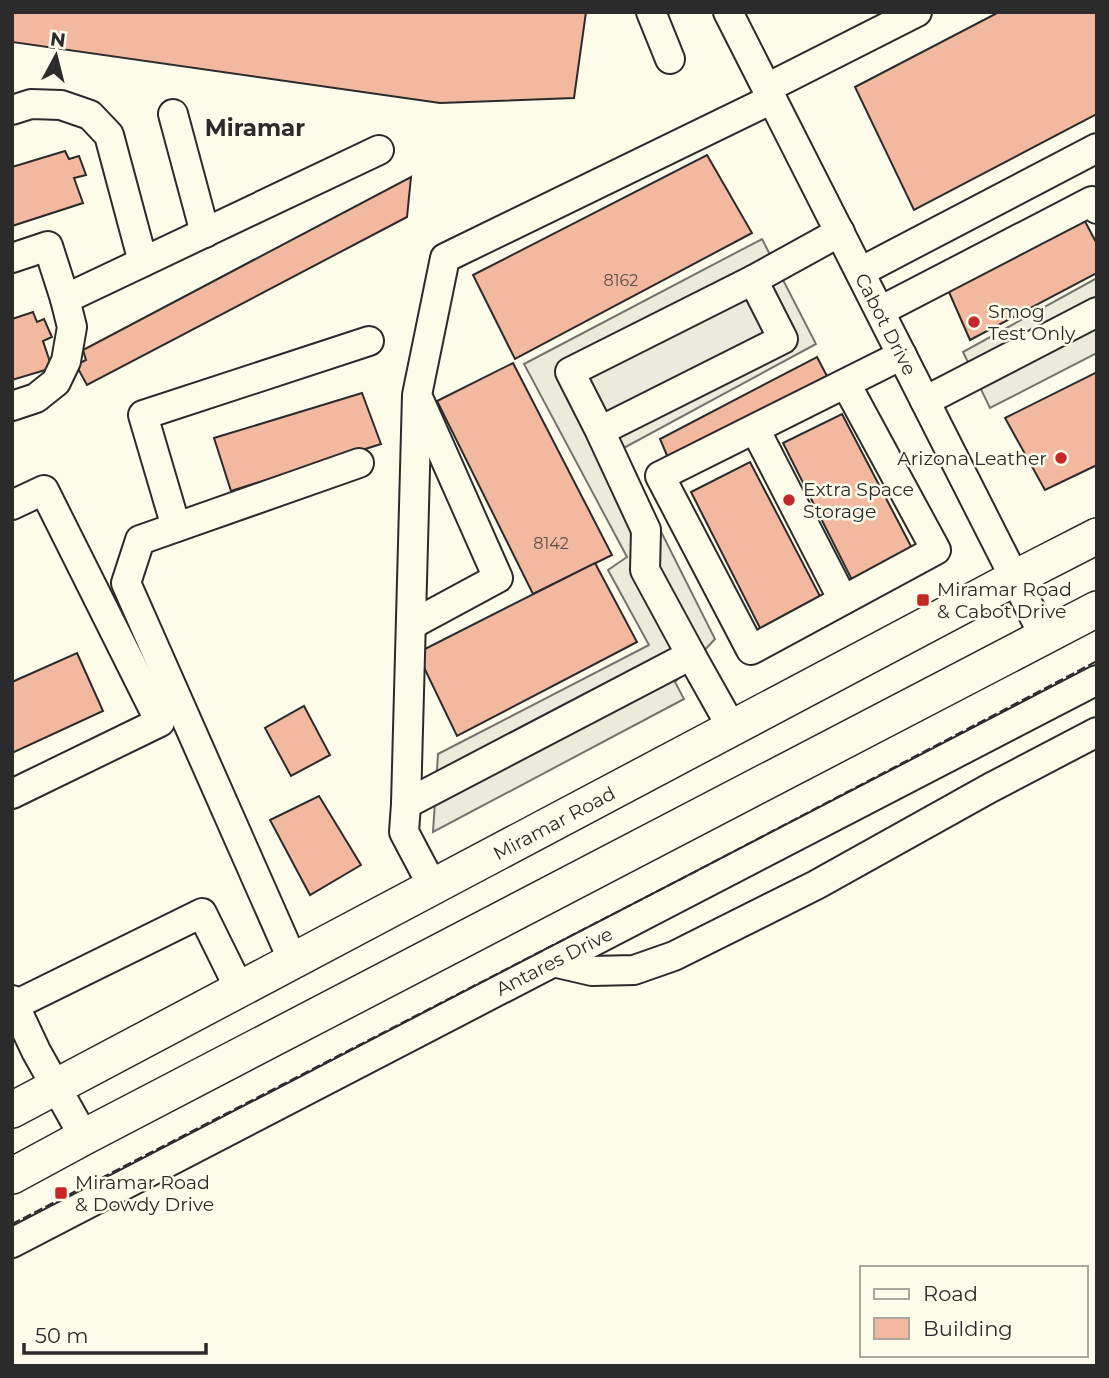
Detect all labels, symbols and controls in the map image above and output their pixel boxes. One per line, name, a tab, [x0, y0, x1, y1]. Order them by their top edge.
north arrow	[21, 21, 91, 91]
text: N	[49, 27, 67, 52]
district label: Miramar	[205, 114, 305, 142]
street label: Cabot Drive	[850, 269, 921, 379]
house number: 8162	[604, 271, 638, 290]
place label: Smog Test Only	[988, 300, 1076, 345]
marker: Smog Test Only	[966, 314, 982, 330]
place label: Arizona Leather	[897, 447, 1047, 470]
marker: Arizona Leather	[1053, 450, 1069, 466]
place label: Extra Space Storage	[803, 478, 914, 523]
marker: Extra Space Storage	[781, 492, 797, 508]
house number: 8142	[533, 534, 569, 553]
place label: Miramar Road & Cabot Drive	[937, 578, 1072, 623]
marker: Miramar Road & Cabot Drive	[915, 592, 931, 608]
street label: Miramar Road	[489, 782, 619, 865]
street label: Antares Drive	[492, 922, 616, 1001]
place label: Miramar Road & Dowdy Drive	[75, 1171, 214, 1216]
marker: Miramar Road & Dowdy Drive	[53, 1185, 69, 1201]
legend	[860, 1266, 1088, 1357]
text: Road	[923, 1281, 978, 1306]
scale bar	[24, 1312, 206, 1356]
text: Building	[923, 1316, 1013, 1341]
text: 50 m	[35, 1323, 89, 1348]

